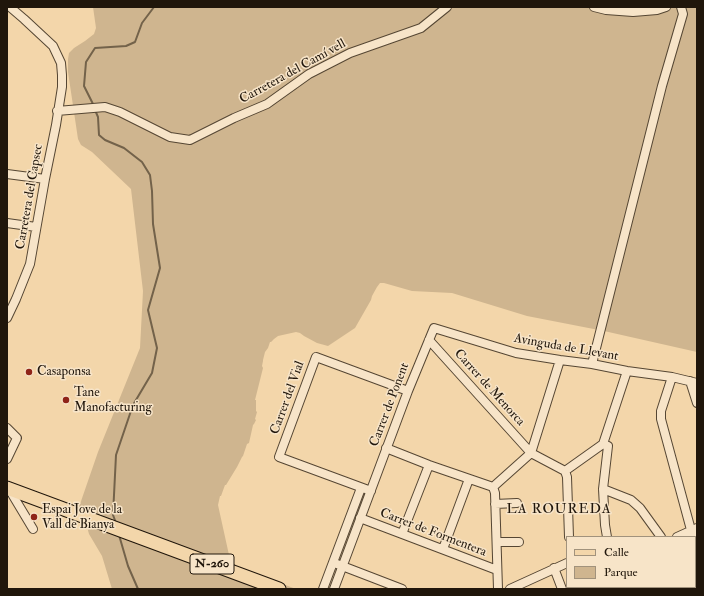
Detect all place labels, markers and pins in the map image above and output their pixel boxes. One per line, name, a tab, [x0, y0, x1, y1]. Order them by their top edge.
place label: Casaponsa	[37, 364, 91, 380]
marker: Casaponsa	[24, 367, 34, 377]
place label: Tane Manofacturing	[74, 385, 152, 416]
marker: Tane Manofacturing	[61, 395, 71, 405]
place label: Espai Jove de la Vall de Bianya	[42, 502, 122, 533]
marker: Espai Jove de la Vall de Bianya	[29, 512, 39, 522]

